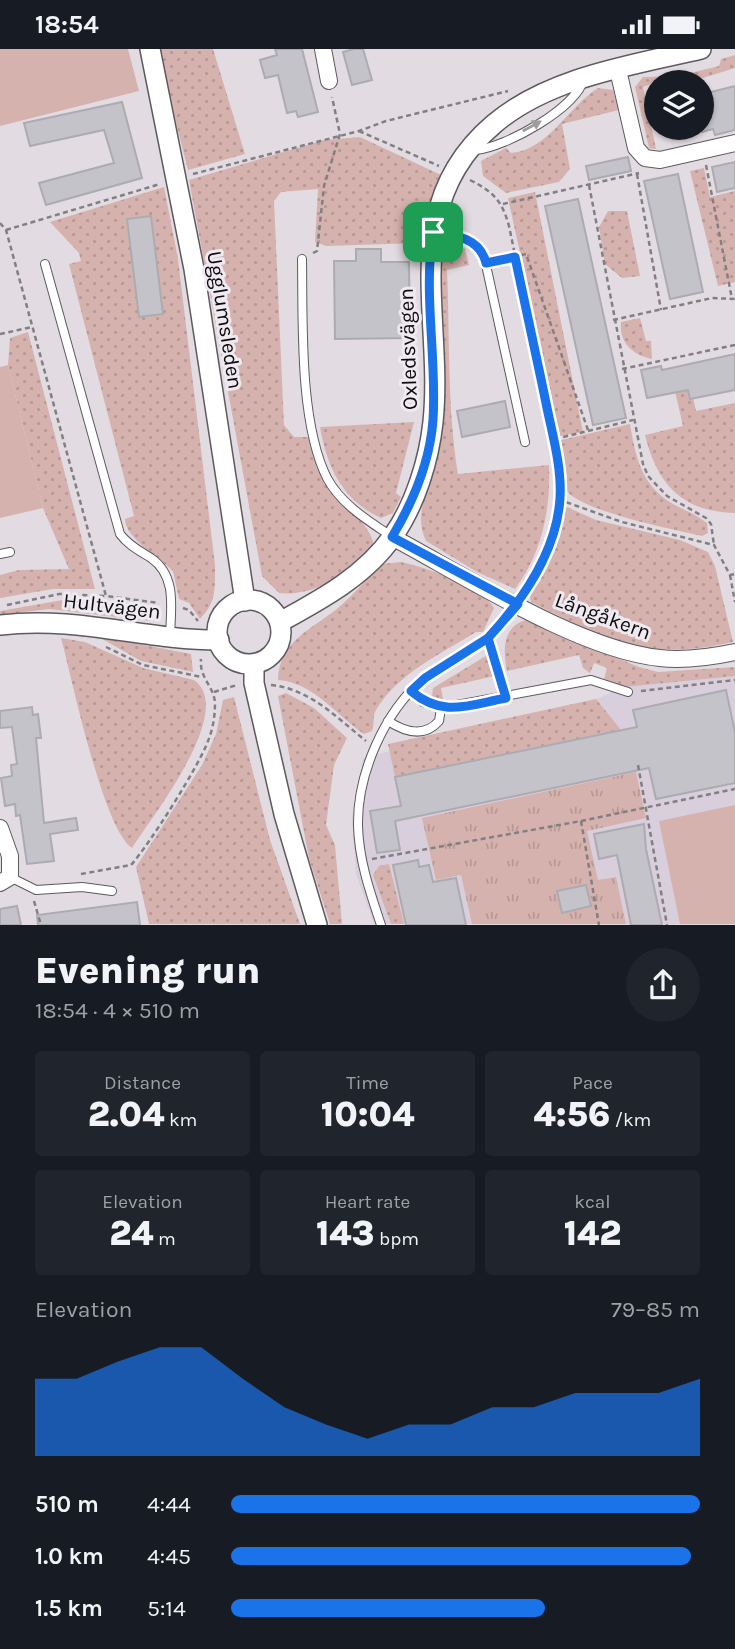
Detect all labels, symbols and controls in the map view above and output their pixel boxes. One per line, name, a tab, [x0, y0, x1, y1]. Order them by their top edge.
text: 18:54	[35, 9, 99, 40]
map controls	[644, 70, 714, 140]
button: layers	[644, 70, 714, 140]
one-way arrow	[522, 120, 542, 132]
pin	[403, 202, 463, 262]
icon: arrive	[414, 213, 452, 251]
street label: Ugglumsleden	[202, 249, 248, 391]
street label: Oxledsvägen	[394, 288, 422, 410]
street label: Hultvägen	[62, 588, 162, 624]
street label: Långåkern	[552, 588, 654, 644]
text: Evening run	[35, 948, 260, 993]
button: share	[626, 948, 700, 1022]
text: 18:54 · 4 × 510 m	[35, 997, 200, 1024]
text: Distance	[104, 1072, 181, 1094]
text: Time	[346, 1072, 389, 1094]
text: Pace	[572, 1072, 613, 1094]
text: 2.04	[88, 1094, 164, 1135]
text: 10:04	[321, 1094, 414, 1135]
text: 4:56	[534, 1094, 610, 1135]
text: km	[164, 1109, 197, 1131]
text: /km	[610, 1109, 651, 1131]
text: Elevation	[102, 1191, 183, 1213]
text: Heart rate	[325, 1191, 410, 1213]
text: kcal	[574, 1191, 611, 1213]
text: 24	[109, 1213, 154, 1254]
text: 143	[316, 1213, 374, 1254]
text: 142	[564, 1213, 621, 1254]
text: m	[154, 1228, 176, 1250]
text: bpm	[374, 1228, 419, 1250]
text: Elevation	[35, 1296, 132, 1323]
text: 79–85 m	[611, 1296, 700, 1323]
text: 510 m	[35, 1491, 99, 1518]
text: 4:44	[147, 1491, 191, 1518]
text: 1.0 km	[35, 1543, 104, 1570]
text: 4:45	[147, 1543, 191, 1570]
text: 1.5 km	[35, 1595, 103, 1622]
text: 5:14	[147, 1595, 186, 1622]

